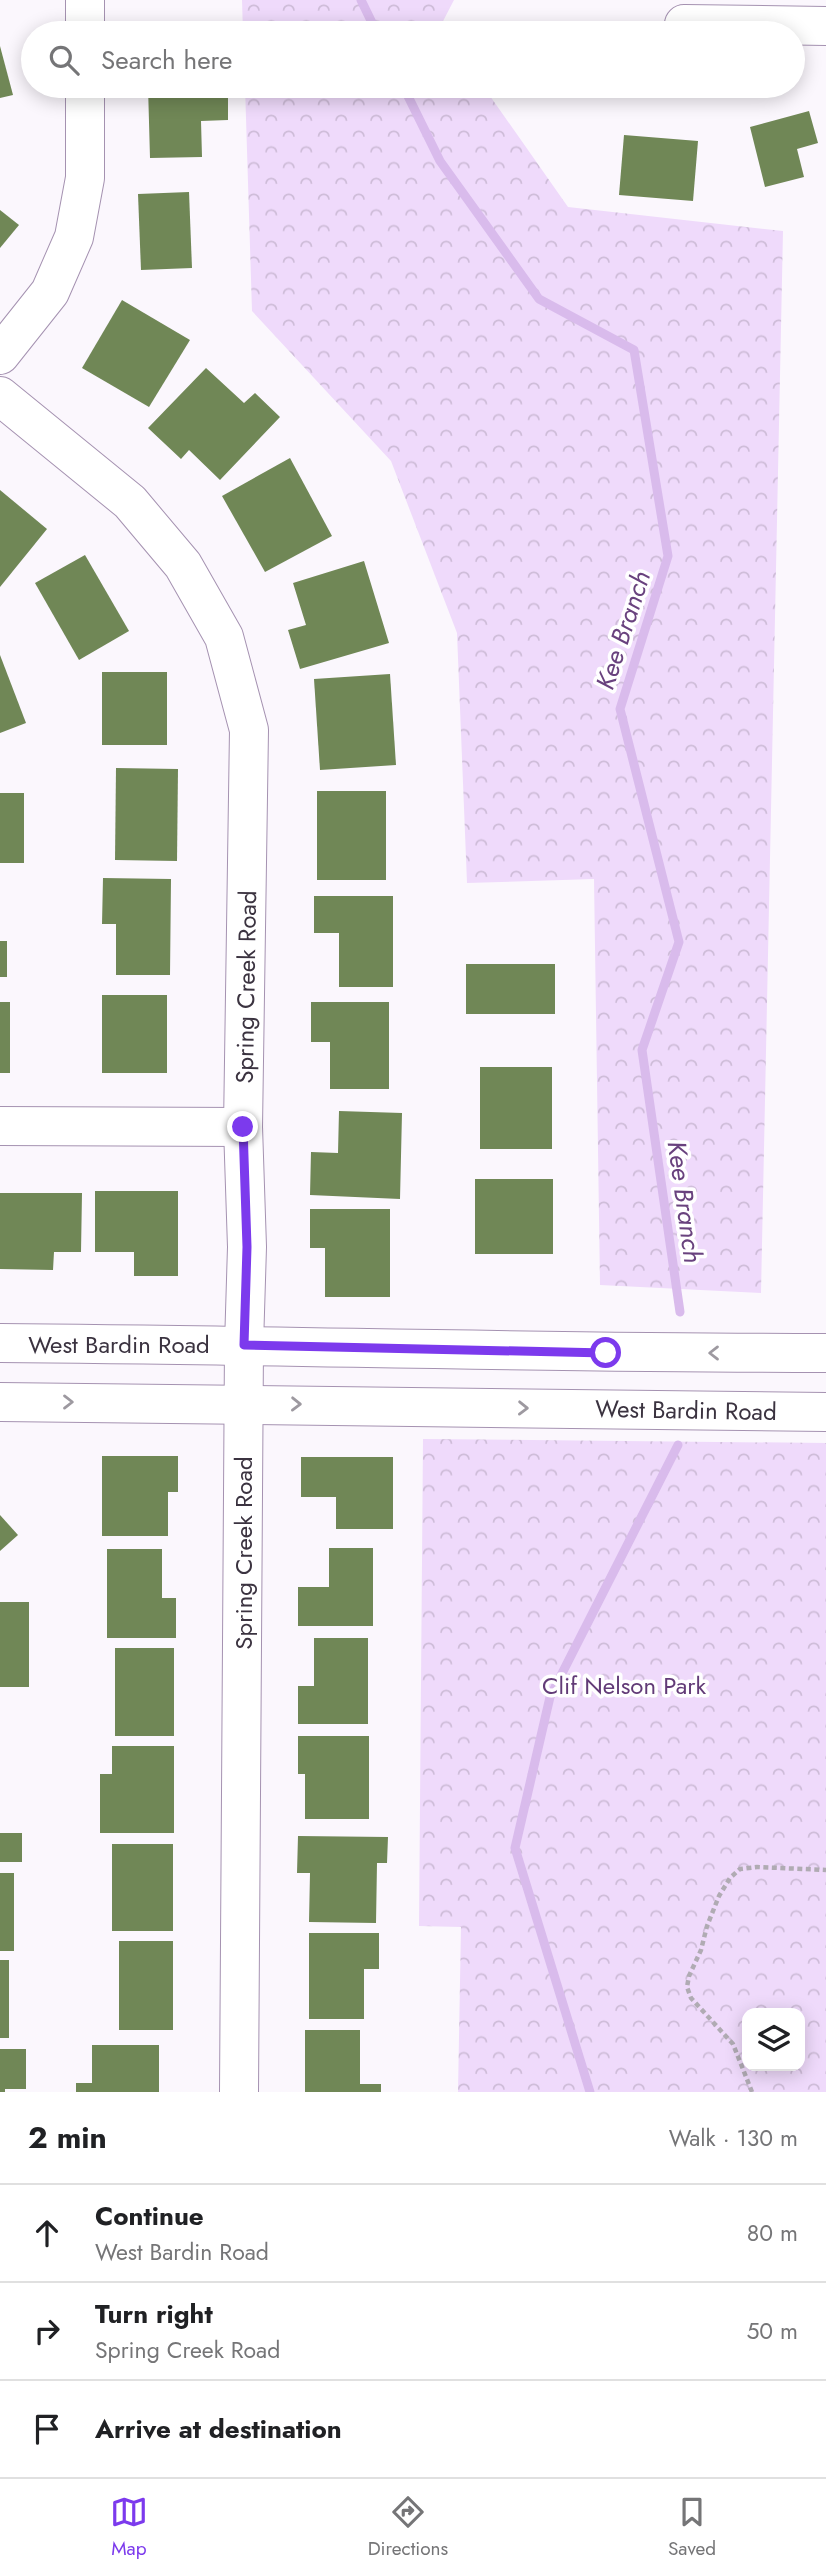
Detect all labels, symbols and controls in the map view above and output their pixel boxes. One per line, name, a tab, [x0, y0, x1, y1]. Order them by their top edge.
search box	[21, 21, 805, 98]
icon: search	[45, 41, 83, 79]
text: Search here	[101, 41, 233, 79]
water label: Kee Branch	[586, 566, 660, 694]
street label: Spring Creek Road	[227, 890, 265, 1084]
route end	[227, 1111, 258, 1142]
water label: Kee Branch	[658, 1138, 712, 1266]
street label: West Bardin Road	[28, 1327, 210, 1362]
route start	[590, 1337, 621, 1368]
one-way arrow	[708, 1345, 719, 1361]
street label: West Bardin Road	[595, 1391, 777, 1429]
one-way arrow	[63, 1394, 74, 1410]
one-way arrow	[290, 1397, 301, 1412]
one-way arrow	[518, 1400, 529, 1415]
street label: Spring Creek Road	[226, 1456, 261, 1650]
park label: Clif Nelson Park	[542, 1668, 706, 1703]
map controls	[742, 2008, 805, 2071]
button: layers	[742, 2008, 805, 2071]
text: 2 min	[28, 2116, 107, 2159]
text: Walk · 130 m	[669, 2121, 798, 2155]
text: Continue	[95, 2197, 204, 2235]
icon: ahead	[28, 2214, 66, 2252]
text: 80 m	[747, 2216, 798, 2250]
text: West Bardin Road	[95, 2235, 269, 2269]
text: Turn right	[95, 2295, 213, 2333]
icon: right	[28, 2312, 66, 2350]
text: 50 m	[746, 2314, 798, 2348]
text: Spring Creek Road	[95, 2333, 280, 2367]
icon: arrive	[28, 2410, 66, 2448]
text: Arrive at destination	[95, 2410, 342, 2448]
tab: Map	[110, 2493, 148, 2562]
tab: Directions	[368, 2493, 448, 2562]
tab: Saved	[668, 2493, 716, 2562]

